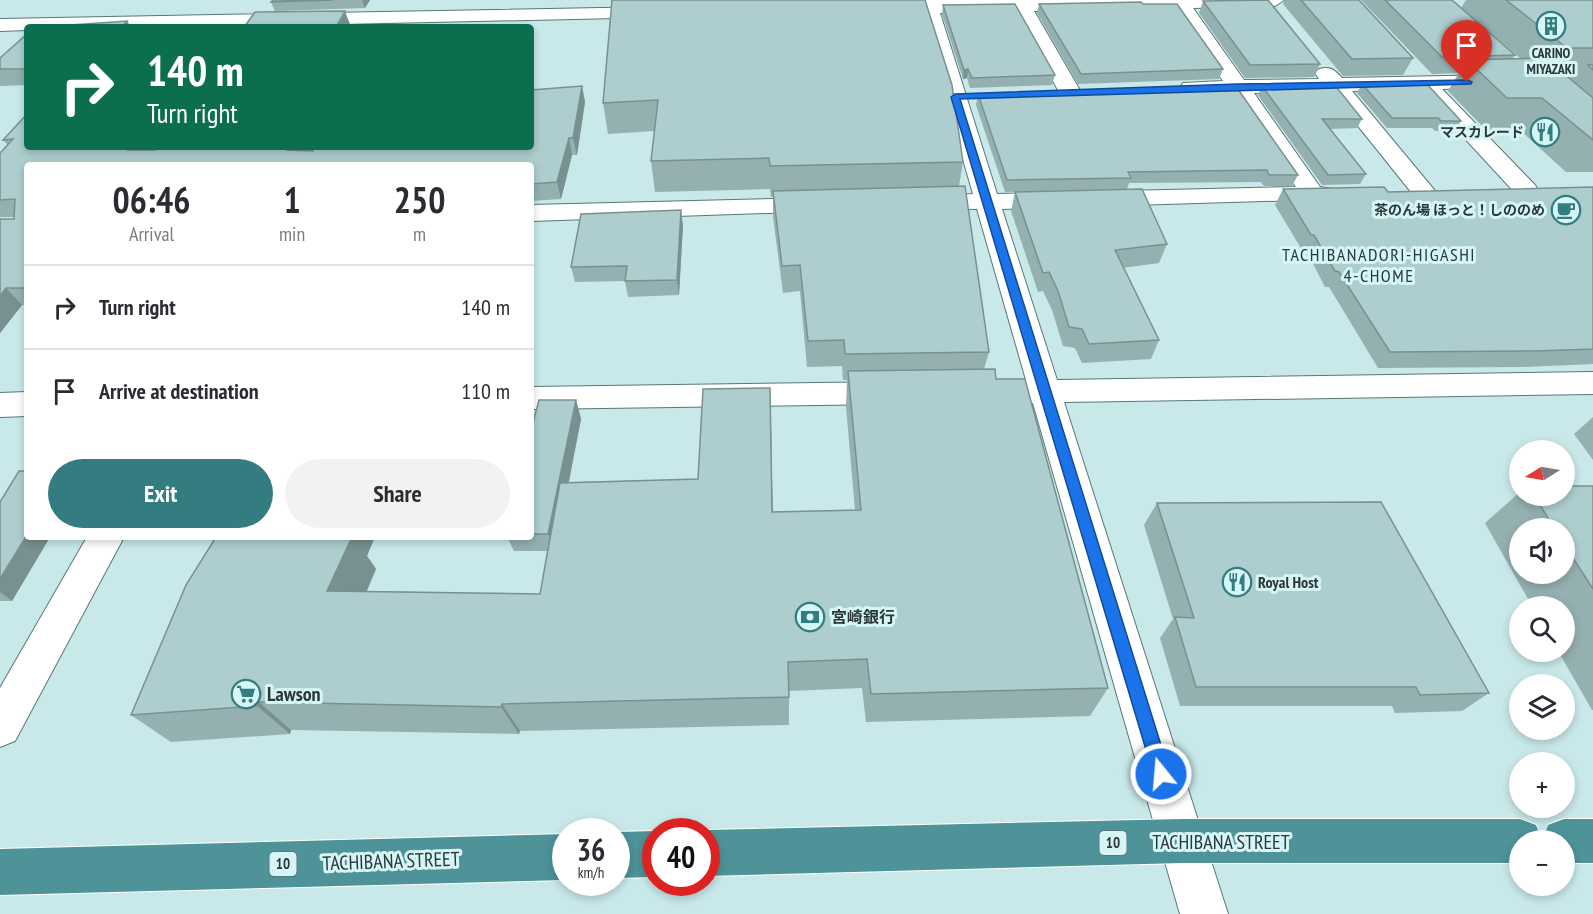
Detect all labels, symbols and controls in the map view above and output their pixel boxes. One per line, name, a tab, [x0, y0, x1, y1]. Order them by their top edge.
building icon: CARINO MIYAZAKI	[1535, 10, 1567, 42]
pin	[1441, 20, 1492, 82]
icon: arrive	[1450, 29, 1483, 62]
text: 140 m	[147, 43, 244, 98]
place label: CARINO MIYAZAKI	[1527, 44, 1575, 78]
icon: right	[48, 48, 126, 126]
text: Turn right	[147, 96, 238, 130]
restaurant icon: マスカレード	[1529, 116, 1561, 148]
place label: マスカレード	[1440, 123, 1524, 141]
text: 06:46	[113, 176, 190, 223]
text: 1	[283, 176, 301, 223]
text: 250	[394, 176, 445, 223]
cafe icon: 茶のん場 ほっと！しののめ	[1550, 194, 1582, 226]
place label: 茶のん場 ほっと！しののめ	[1374, 201, 1545, 219]
text: Arrival	[129, 221, 174, 247]
text: min	[279, 221, 305, 247]
text: m	[413, 221, 426, 247]
district label: TACHIBANADORI-HIGASHI 4-CHOME	[1282, 243, 1476, 287]
icon: right	[48, 291, 81, 324]
text: Turn right	[99, 293, 176, 321]
text: 140 m	[461, 293, 510, 321]
icon: arrive	[48, 375, 81, 408]
text: Arrive at destination	[99, 377, 259, 405]
text: 110 m	[461, 377, 510, 405]
north arrow	[1509, 440, 1575, 506]
map controls	[1509, 440, 1575, 896]
button: Exit	[48, 459, 273, 528]
button: Share	[285, 459, 510, 528]
button: sound	[1509, 518, 1575, 584]
restaurant icon: Royal Host	[1221, 566, 1253, 598]
place label: Royal Host	[1258, 572, 1319, 592]
button: search	[1509, 596, 1575, 662]
bank icon: 宮崎銀行	[794, 601, 826, 633]
place label: 宮崎銀行	[831, 607, 895, 627]
button: layers	[1509, 674, 1575, 740]
supermarket icon: Lawson	[230, 678, 262, 710]
place label: Lawson	[267, 681, 321, 707]
position arrow	[1129, 742, 1193, 806]
button: +	[1509, 752, 1575, 818]
speed limit sign: 40	[642, 818, 720, 896]
street label: TACHIBANA STREET	[1152, 829, 1290, 855]
text: 36	[577, 830, 605, 869]
button: −	[1509, 830, 1575, 896]
road number: 10	[1100, 831, 1126, 855]
street label: TACHIBANA STREET	[322, 846, 460, 876]
road number: 10	[270, 852, 296, 876]
text: km/h	[578, 863, 604, 882]

